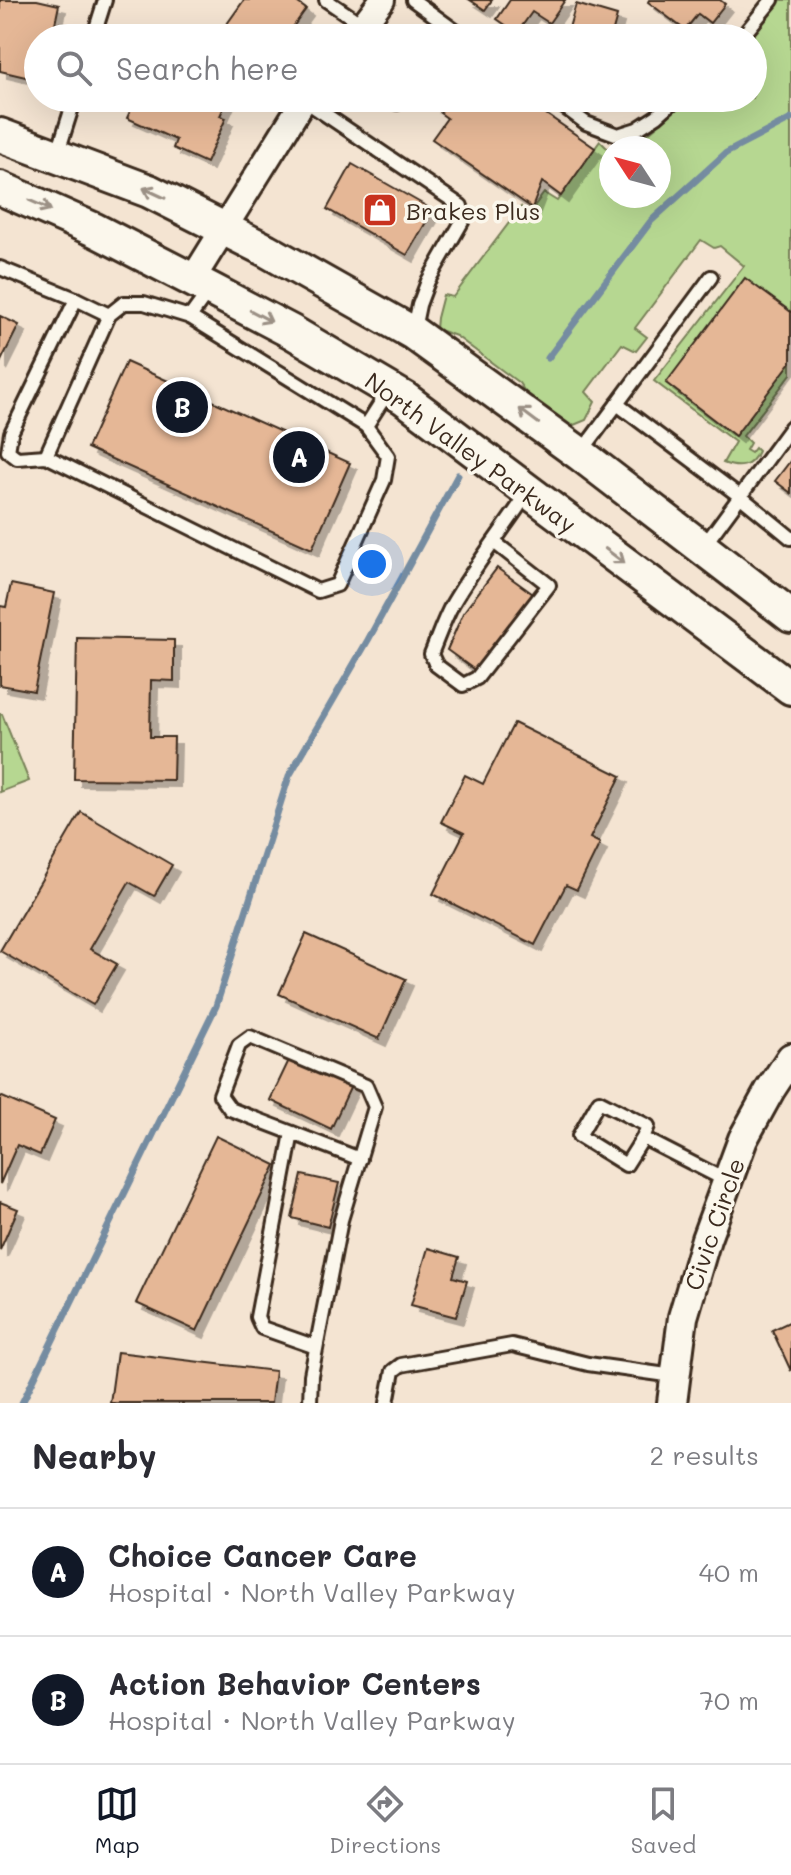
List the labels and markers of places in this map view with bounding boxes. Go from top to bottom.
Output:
shop icon: Brakes Plus [361,191,399,229]
place label: Brakes Plus [406,195,540,226]
pin: B [156,377,208,437]
pin: A [273,427,325,487]

